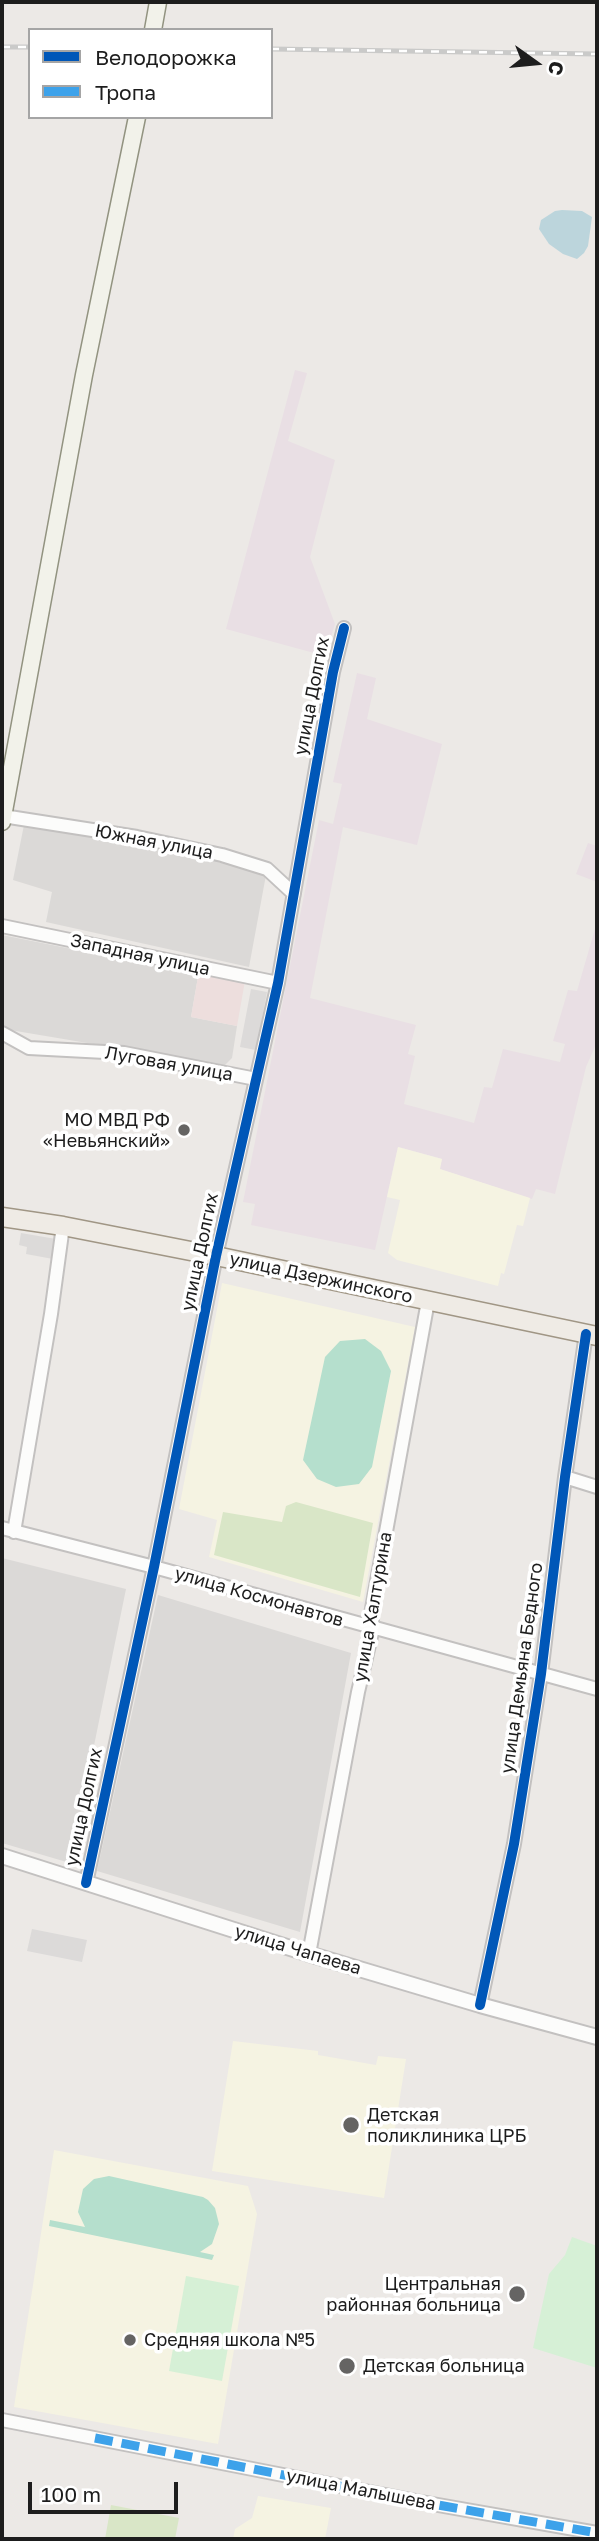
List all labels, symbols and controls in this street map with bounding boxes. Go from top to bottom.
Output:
legend [28,28,273,119]
north arrow [501,28,571,98]
text: Велодорожка [95,44,237,70]
text: С [544,59,570,78]
text: Тропа [95,79,156,105]
street label: улица Долгих [290,635,334,757]
street label: Южная улица [93,820,215,864]
street label: Западная улица [68,930,212,980]
street label: Луговая улица [103,1042,235,1086]
place label: МО МВД РФ «Невьянский» [43,1109,170,1152]
marker: МО МВД РФ «Невьянский» [176,1122,192,1138]
street label: улица Долгих [177,1191,223,1313]
street label: улица Дзержинского [227,1248,415,1308]
street label: улица Халтурина [349,1530,397,1684]
street label: улица Демьяна Бедного [496,1561,548,1775]
street label: улица Космонавтов [172,1563,346,1631]
street label: улица Долгих [61,1746,107,1868]
street label: улица Чапаева [232,1920,364,1980]
place label: Детская поликлиника ЦРБ [367,2104,526,2146]
marker: Детская поликлиника ЦРБ [341,2115,361,2135]
place label: Центральная районная больница [326,2273,501,2316]
marker: Центральная районная больница [507,2284,527,2304]
place label: Средняя школа №5 [144,2329,315,2351]
marker: Средняя школа №5 [122,2332,138,2348]
place label: Детская больница [363,2355,525,2377]
marker: Детская больница [337,2356,357,2376]
street label: улица Малышева [284,2465,438,2515]
scale bar [32,2468,182,2512]
text: 100 m [41,2481,101,2507]

